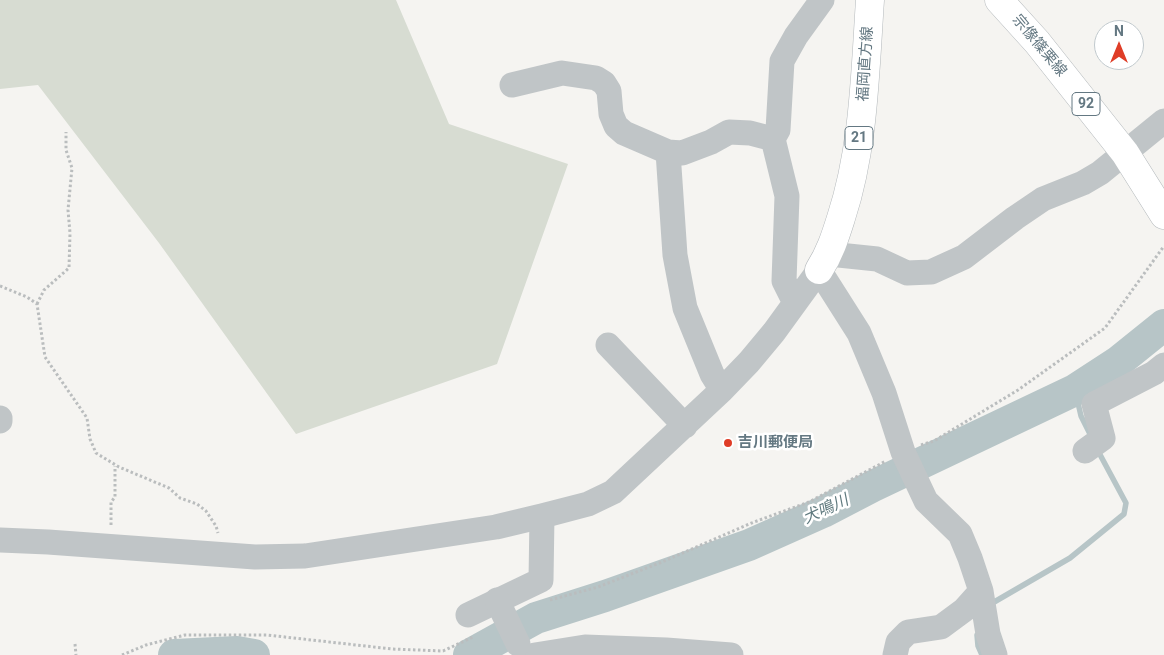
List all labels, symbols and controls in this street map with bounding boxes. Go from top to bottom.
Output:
street label: 宗像篠栗線 [1008,11,1070,81]
north arrow [1094,20,1144,70]
text: N [1114,23,1124,39]
street label: 福岡直方線 [854,26,878,102]
road number: 92 [1072,92,1100,116]
road number: 21 [845,126,873,150]
place label: 吉川郵便局 [738,434,813,452]
marker: 吉川郵便局 [722,437,734,449]
water label: 犬鳴川 [800,491,852,529]

